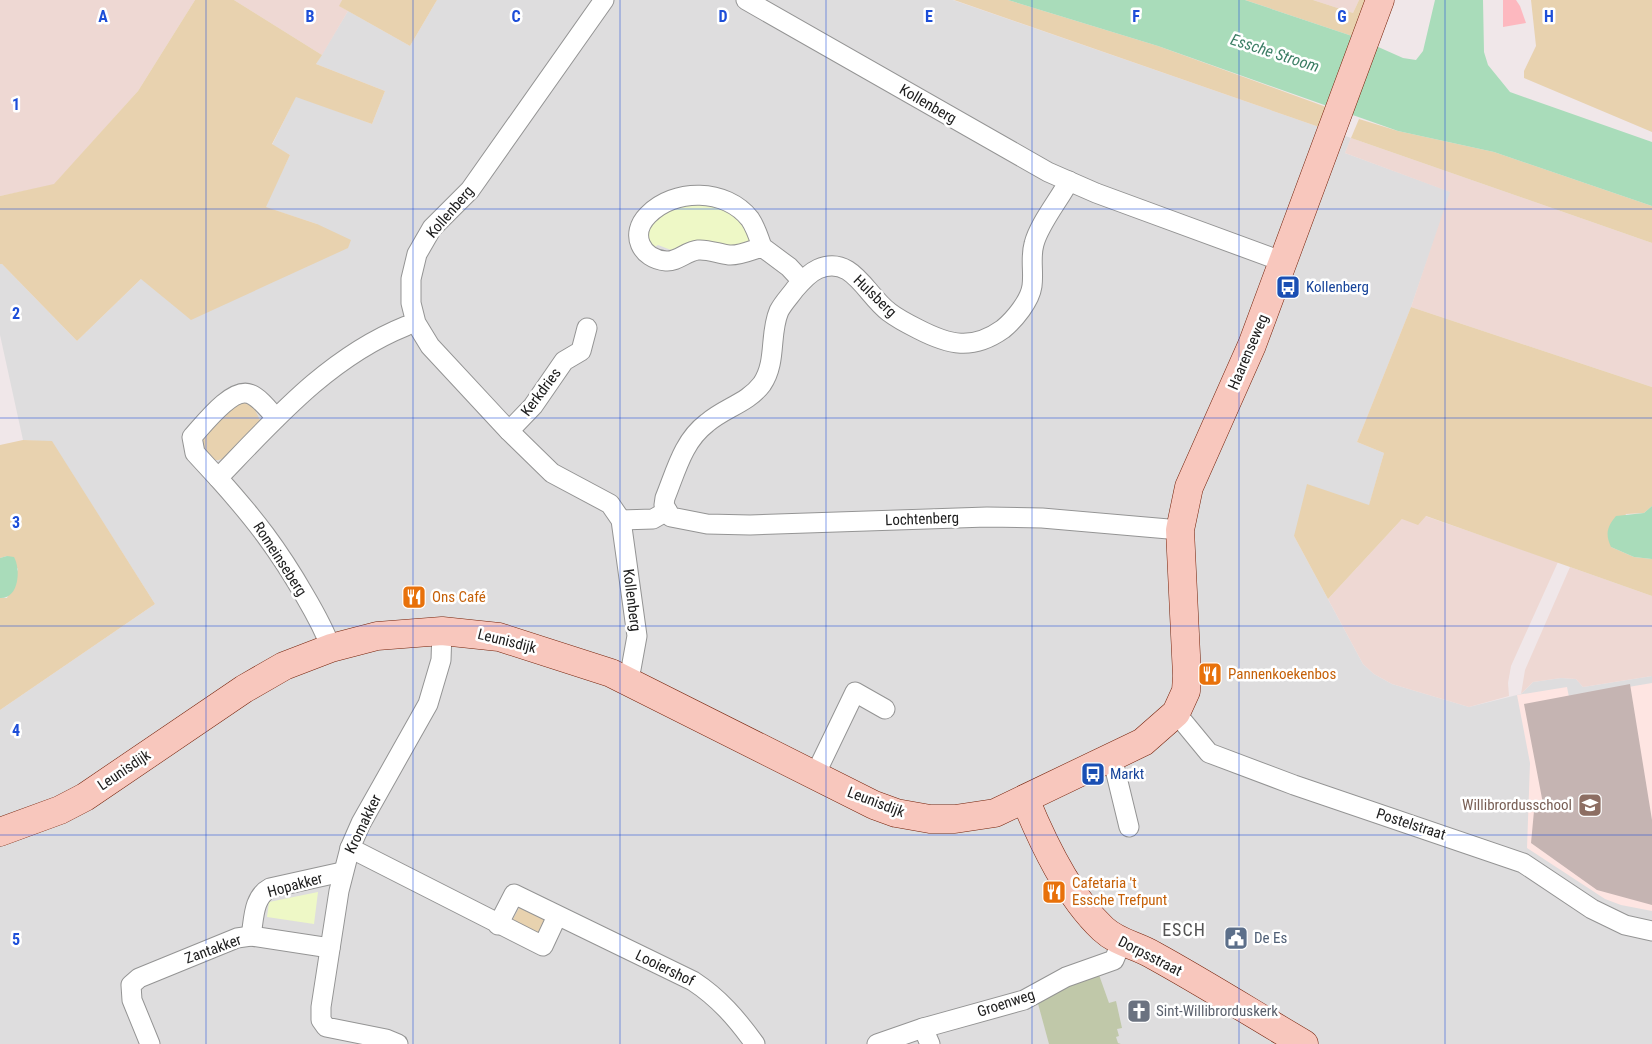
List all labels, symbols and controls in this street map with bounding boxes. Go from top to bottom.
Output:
text: A [98,7,108,26]
text: B [306,7,315,26]
text: C [511,7,521,26]
text: D [718,7,728,26]
text: E [925,7,933,26]
text: F [1132,7,1140,26]
text: G [1337,7,1347,26]
text: H [1544,7,1554,26]
water label: Essche Stroom [1228,30,1322,76]
street label: Kollenberg [896,80,960,128]
text: 1 [12,95,20,114]
street label: Kollenberg [423,182,477,242]
street label: Hulsberg [850,271,900,321]
bus stop icon: Kollenberg [1275,274,1301,300]
place label: Kollenberg [1306,278,1369,296]
text: 2 [12,304,20,323]
street label: Haarenseweg [1224,311,1272,393]
street label: Kerkdries [517,364,565,420]
street label: Lochtenberg [885,509,959,529]
text: 3 [12,513,20,532]
street label: Romeinseberg [249,519,311,599]
street label: Kollenberg [619,568,645,632]
restaurant icon: Ons Café [401,584,427,610]
place label: Ons Café [432,588,486,606]
street label: Leunisdijk [476,625,538,657]
restaurant icon: Pannenkoekenbos [1197,661,1223,687]
place label: Pannenkoekenbos [1228,665,1336,683]
text: 4 [12,721,20,740]
street label: Leunisdijk [94,746,154,794]
bus stop icon: Markt [1080,761,1106,787]
place label: Markt [1110,765,1144,783]
street label: Leunisdijk [845,783,907,821]
street label: Kromakker [341,791,385,857]
school or university icon: Willibrordusschool [1577,792,1603,818]
place label: Willibrordusschool [1462,796,1572,814]
street label: Postelstraat [1374,804,1448,844]
street label: Hopakker [265,869,325,901]
place label: Cafetaria 't Essche Trefpunt [1072,874,1167,909]
restaurant icon: Cafetaria 't Essche Trefpunt [1041,879,1067,905]
district label: ESCH [1162,919,1206,940]
public building icon: De Es [1223,925,1249,951]
place label: De Es [1254,929,1287,947]
text: 5 [12,930,20,949]
street label: Zantakker [182,930,244,968]
street label: Dorpsstraat [1115,932,1185,980]
street label: Looiershof [632,946,698,990]
street label: Groenweg [975,985,1037,1021]
church icon: Sint-Willibrorduskerk [1126,998,1152,1024]
place label: Sint-Willibrorduskerk [1156,1002,1278,1020]

